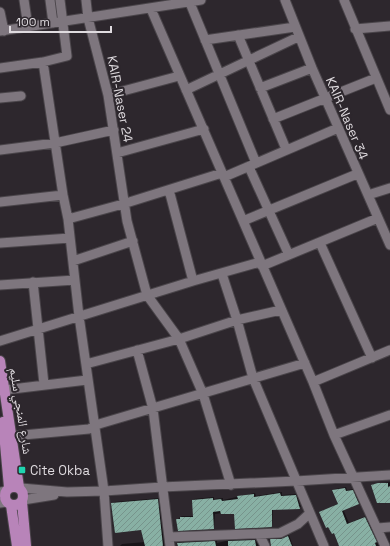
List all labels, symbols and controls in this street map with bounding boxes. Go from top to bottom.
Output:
scale bar [10,8,111,34]
text: 100 m [16,14,50,30]
street label: KAIR-Naser 24 [103,54,137,144]
street label: KAIR-Naser 34 [322,74,372,162]
street label: شارع المنجي سليم [4,367,36,456]
place label: Cite Okba [30,462,90,479]
marker: Cite Okba [17,465,27,475]

